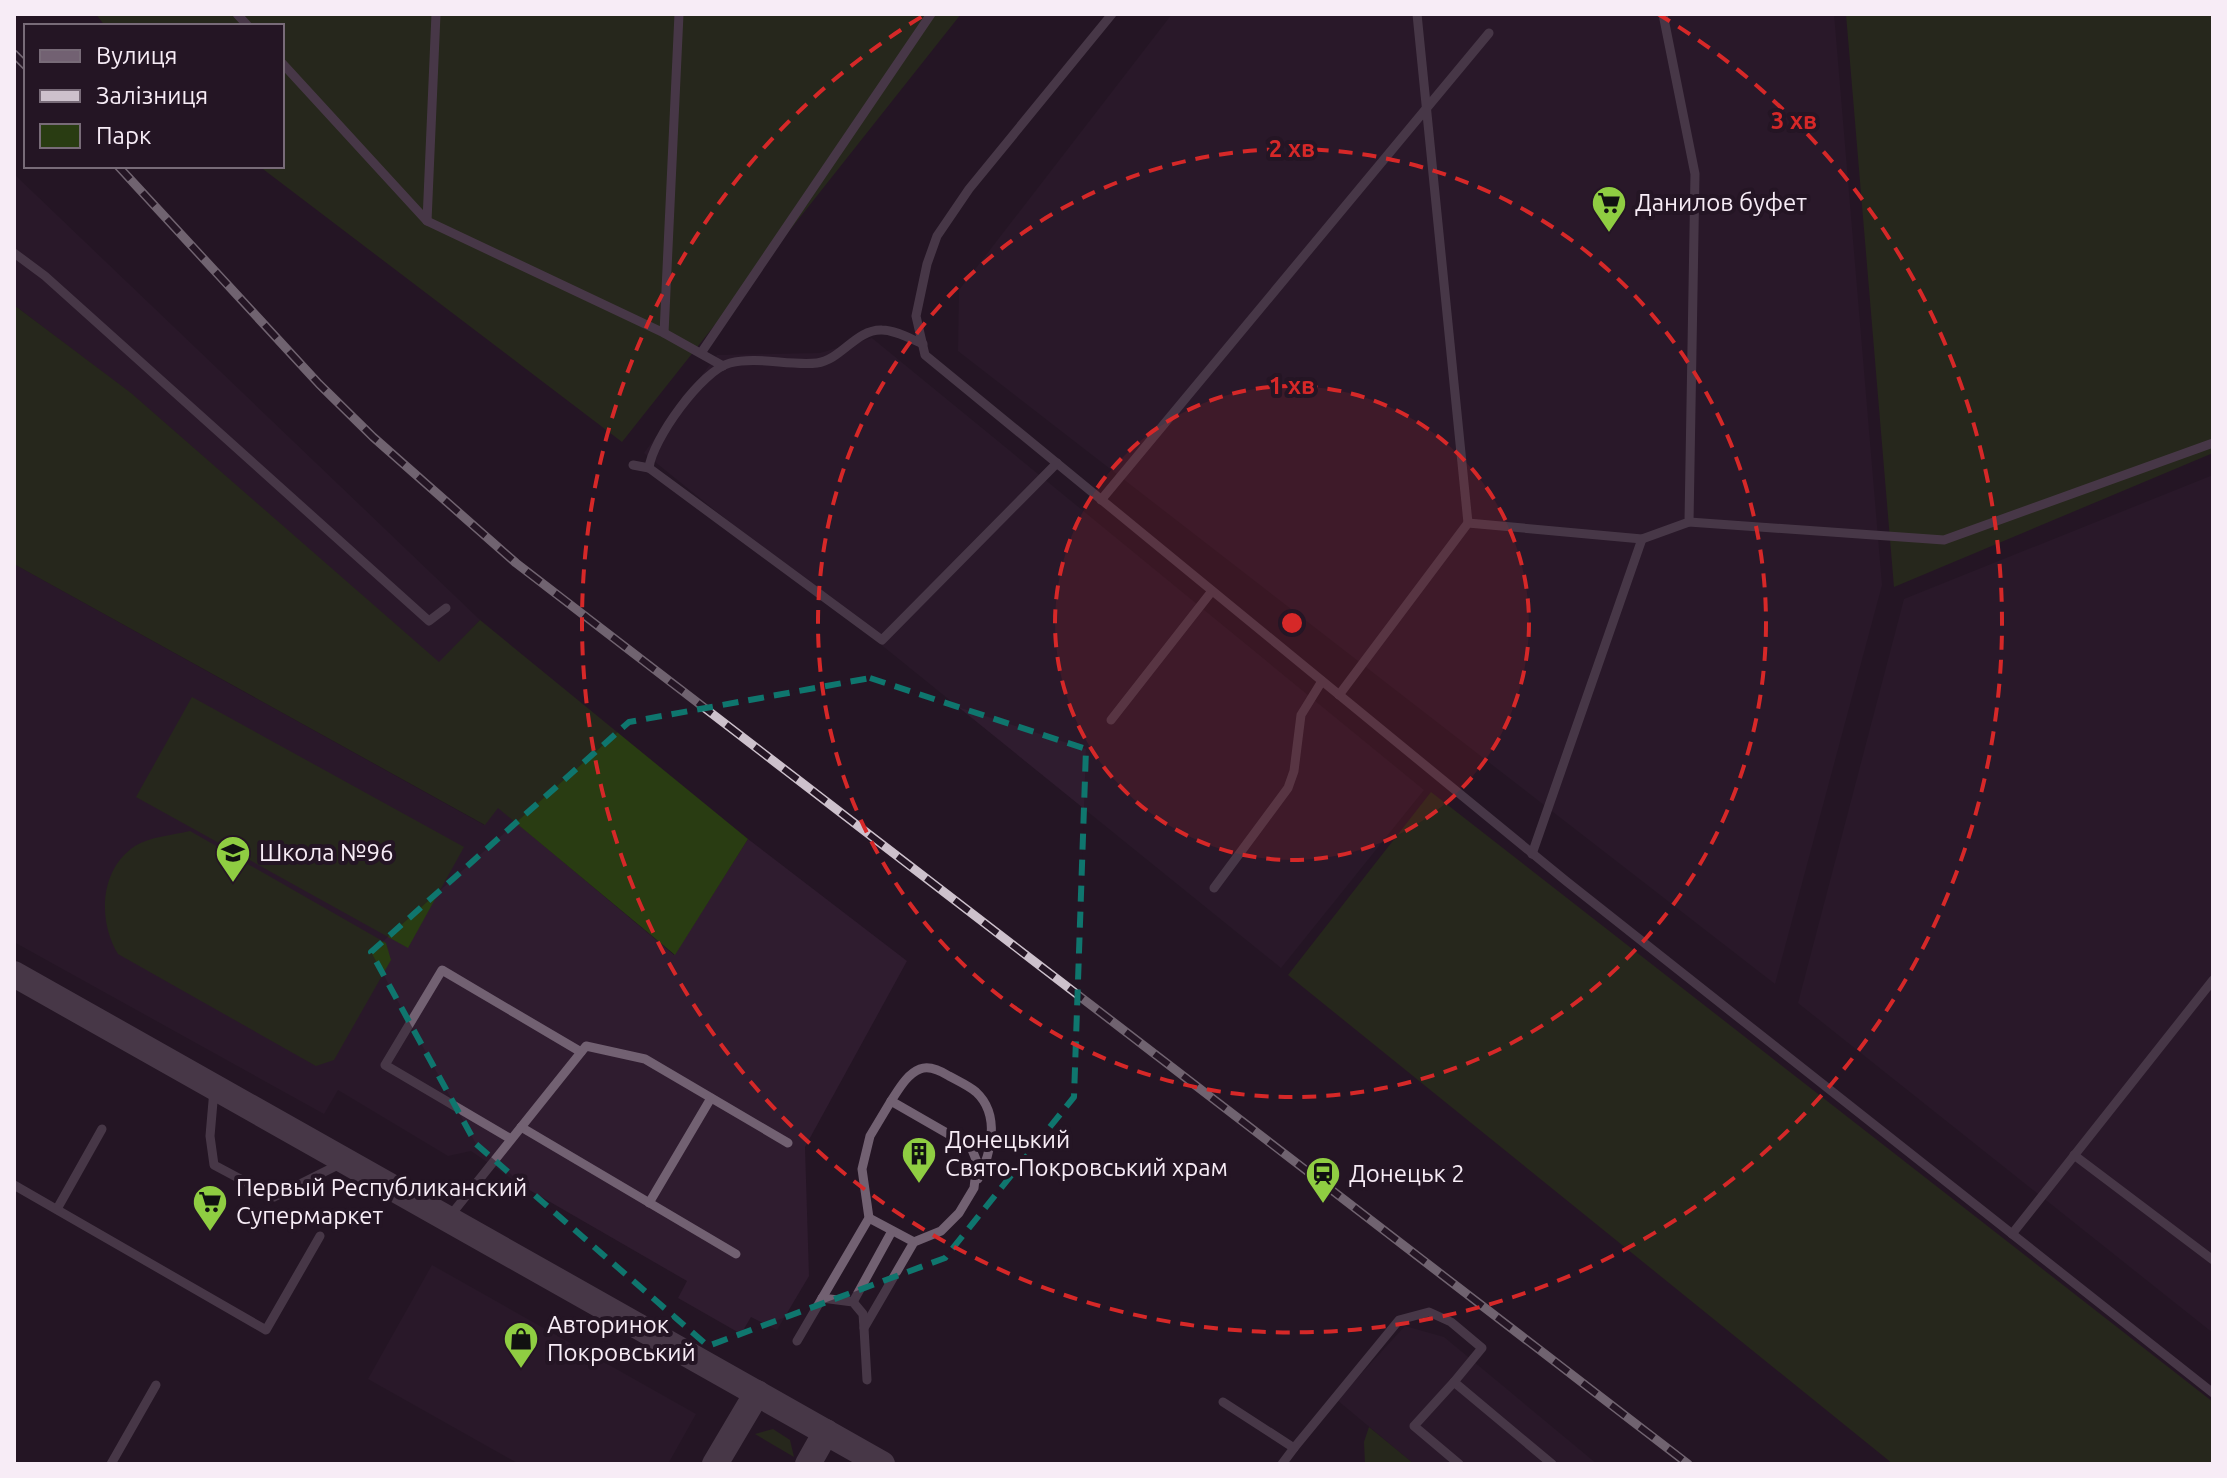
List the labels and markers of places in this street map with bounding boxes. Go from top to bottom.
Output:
supermarket icon: Данилов буфет [1590,184,1628,234]
place label: Данилов буфет [1635,189,1807,216]
centre of rings [1278,609,1306,637]
school or university icon: Школа №96 [214,834,252,884]
place label: Школа №96 [259,839,394,866]
place label: Донецький Свято-Покровський храм [945,1126,1228,1181]
building icon: Донецький Свято-Покровський храм [900,1135,938,1185]
station icon: Донецьк 2 [1304,1155,1342,1205]
place label: Донецьк 2 [1349,1160,1465,1187]
place label: Первый Республиканский Супермаркет [236,1174,527,1229]
supermarket icon: Первый Республиканский Супермаркет [191,1183,229,1233]
place label: Авторинок Покровський [547,1311,696,1366]
shop icon: Авторинок Покровський [502,1320,540,1370]

